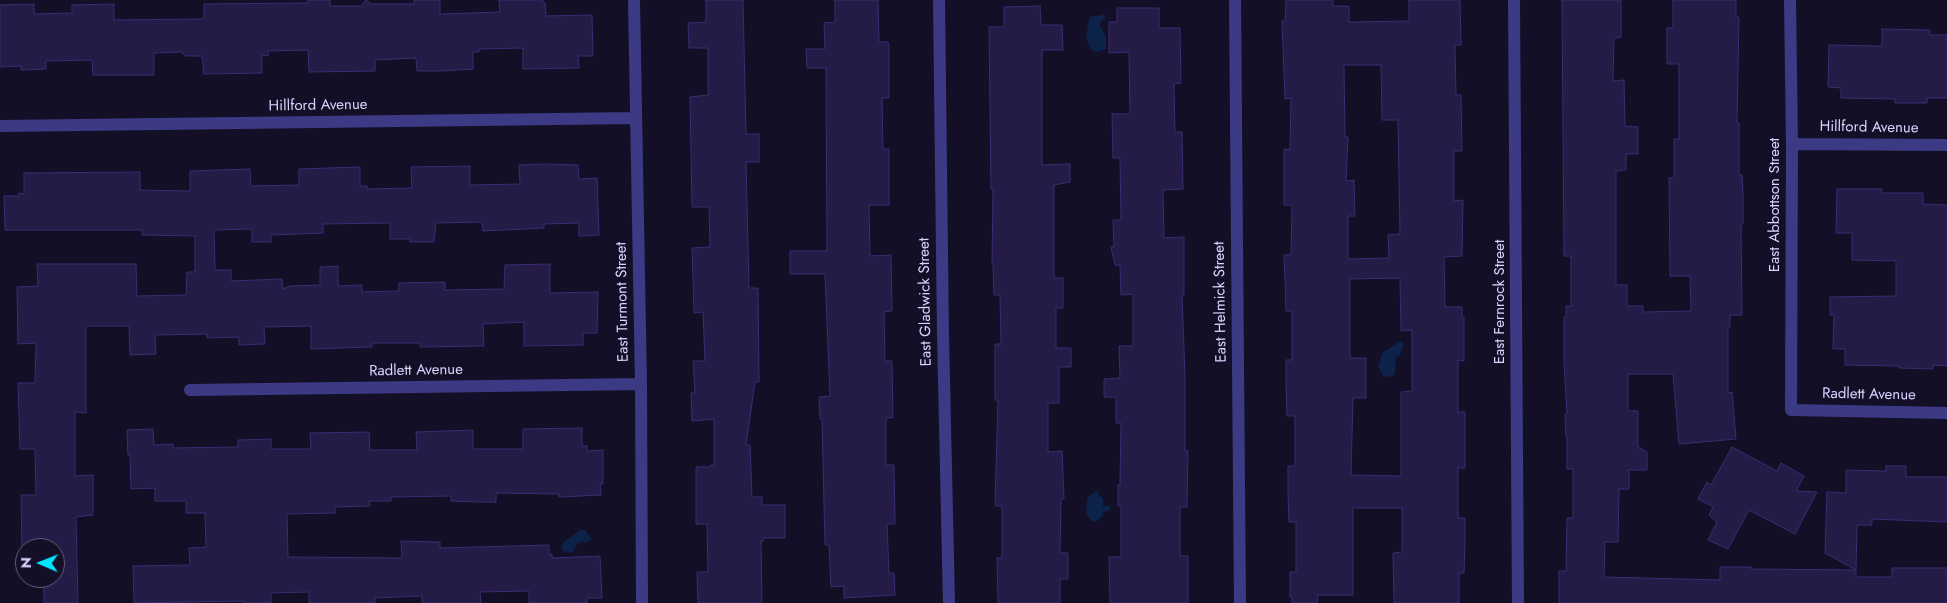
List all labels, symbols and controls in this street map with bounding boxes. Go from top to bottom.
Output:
street label: Hillford Avenue [268,96,368,116]
street label: Hillford Avenue [1819,118,1919,138]
street label: East Abbottson Street [1766,138,1784,272]
street label: East Gladwick Street [916,238,936,366]
street label: East Fernrock Street [1491,240,1509,364]
street label: East Helmick Street [1211,241,1231,363]
street label: East Turmont Street [613,242,633,362]
street label: Radlett Avenue [369,361,463,381]
street label: Radlett Avenue [1822,385,1916,405]
north arrow [15,538,65,588]
text: N [16,557,36,568]

